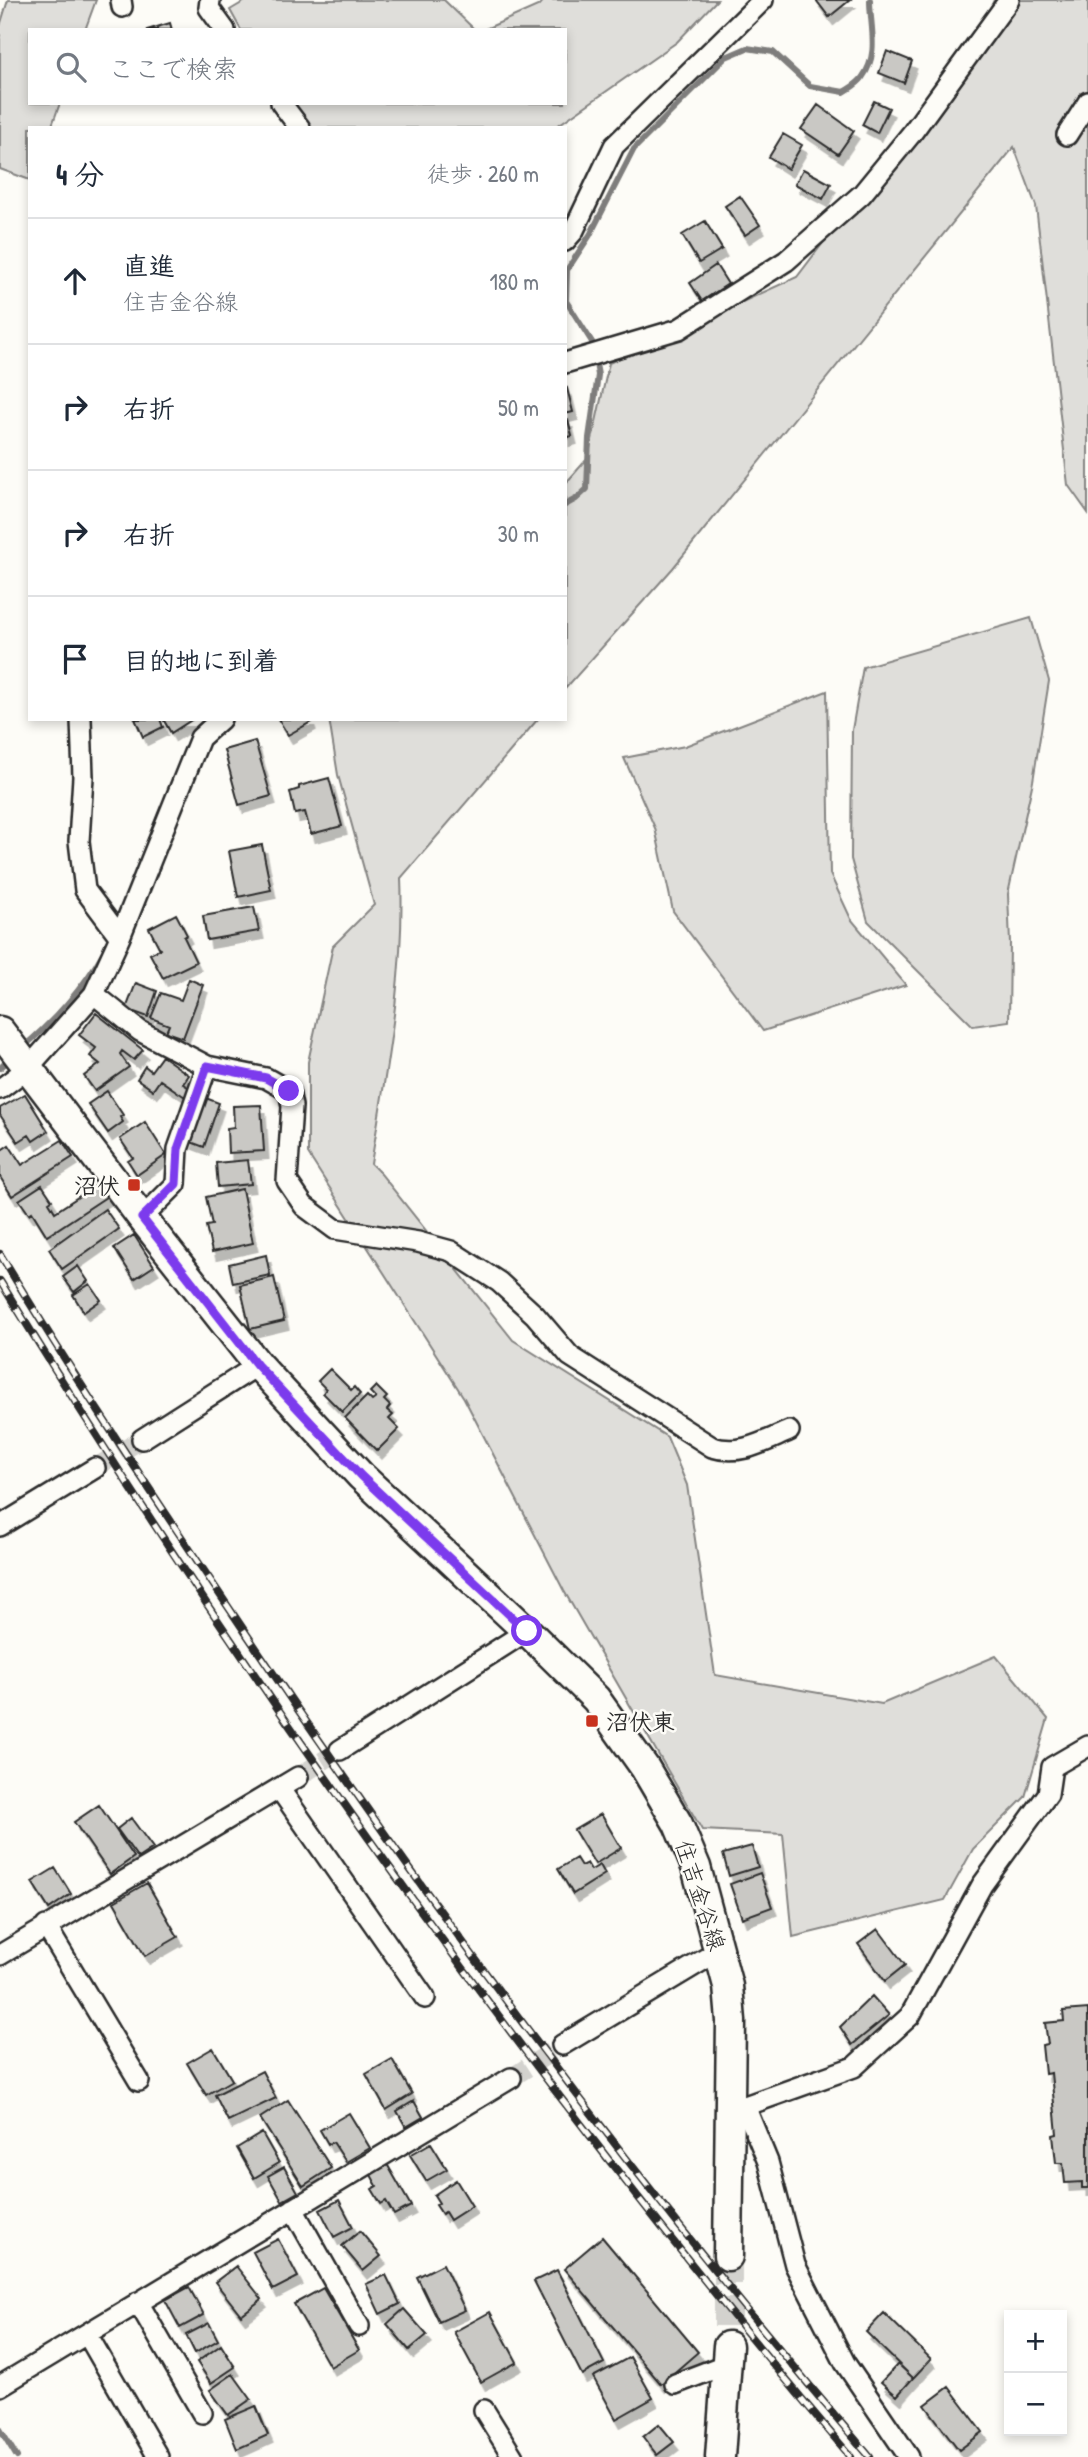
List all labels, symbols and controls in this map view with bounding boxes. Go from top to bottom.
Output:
search box [28,28,567,105]
icon: search [52,48,90,86]
text: ここで検索 [108,51,238,86]
text: 4 分 [56,154,104,194]
text: 徒歩 · 260 m [427,158,539,189]
text: 直進 [123,248,175,283]
icon: ahead [56,262,94,300]
text: 180 m [489,266,539,297]
text: 住吉金谷線 [123,286,238,317]
icon: right [56,388,94,426]
text: 右折 [123,391,175,426]
text: 50 m [498,392,539,423]
icon: right [56,514,94,552]
text: 右折 [123,517,175,552]
text: 30 m [497,518,539,549]
icon: arrive [56,640,94,678]
text: 目的地に到着 [123,643,279,678]
route end [273,1075,304,1106]
place label: 沼伏 [74,1170,120,1201]
marker: 沼伏 [126,1177,142,1193]
route start [511,1615,542,1646]
place label: 沼伏東 [606,1706,675,1737]
marker: 沼伏東 [584,1713,600,1729]
street label: 住吉金谷線 [668,1836,734,1954]
map controls [1004,2310,1067,2436]
button: + [1004,2310,1067,2373]
button: − [1004,2373,1067,2436]

